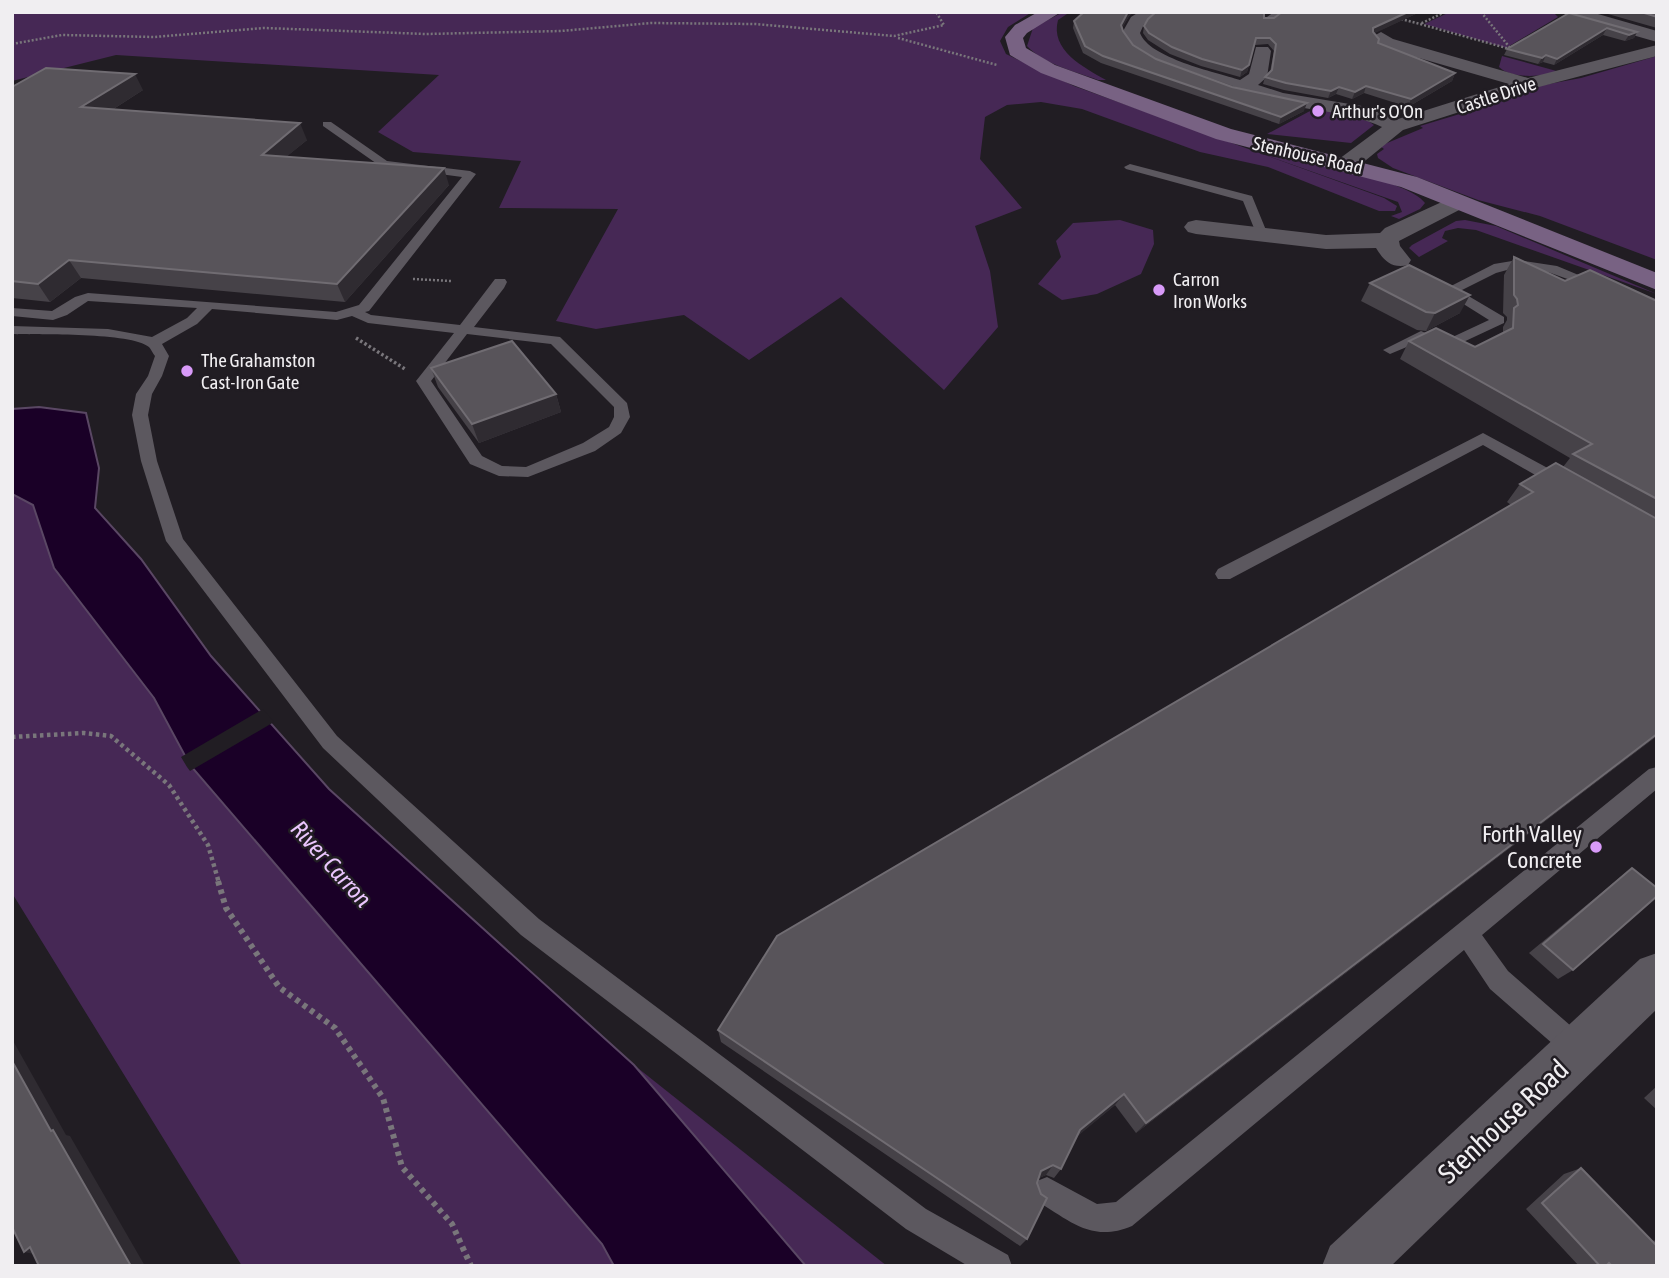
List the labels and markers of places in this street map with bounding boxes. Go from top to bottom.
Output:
place label: Arthur's O'On [1332,100,1423,122]
marker: Arthur's O'On [1310,103,1326,119]
place label: Carron Iron Works [1173,268,1247,312]
marker: Carron Iron Works [1151,282,1167,298]
place label: The Grahamston Cast-Iron Gate [201,349,315,393]
marker: The Grahamston Cast-Iron Gate [179,363,195,379]
place label: Forth Valley Concrete [1482,821,1582,873]
marker: Forth Valley Concrete [1588,839,1604,855]

